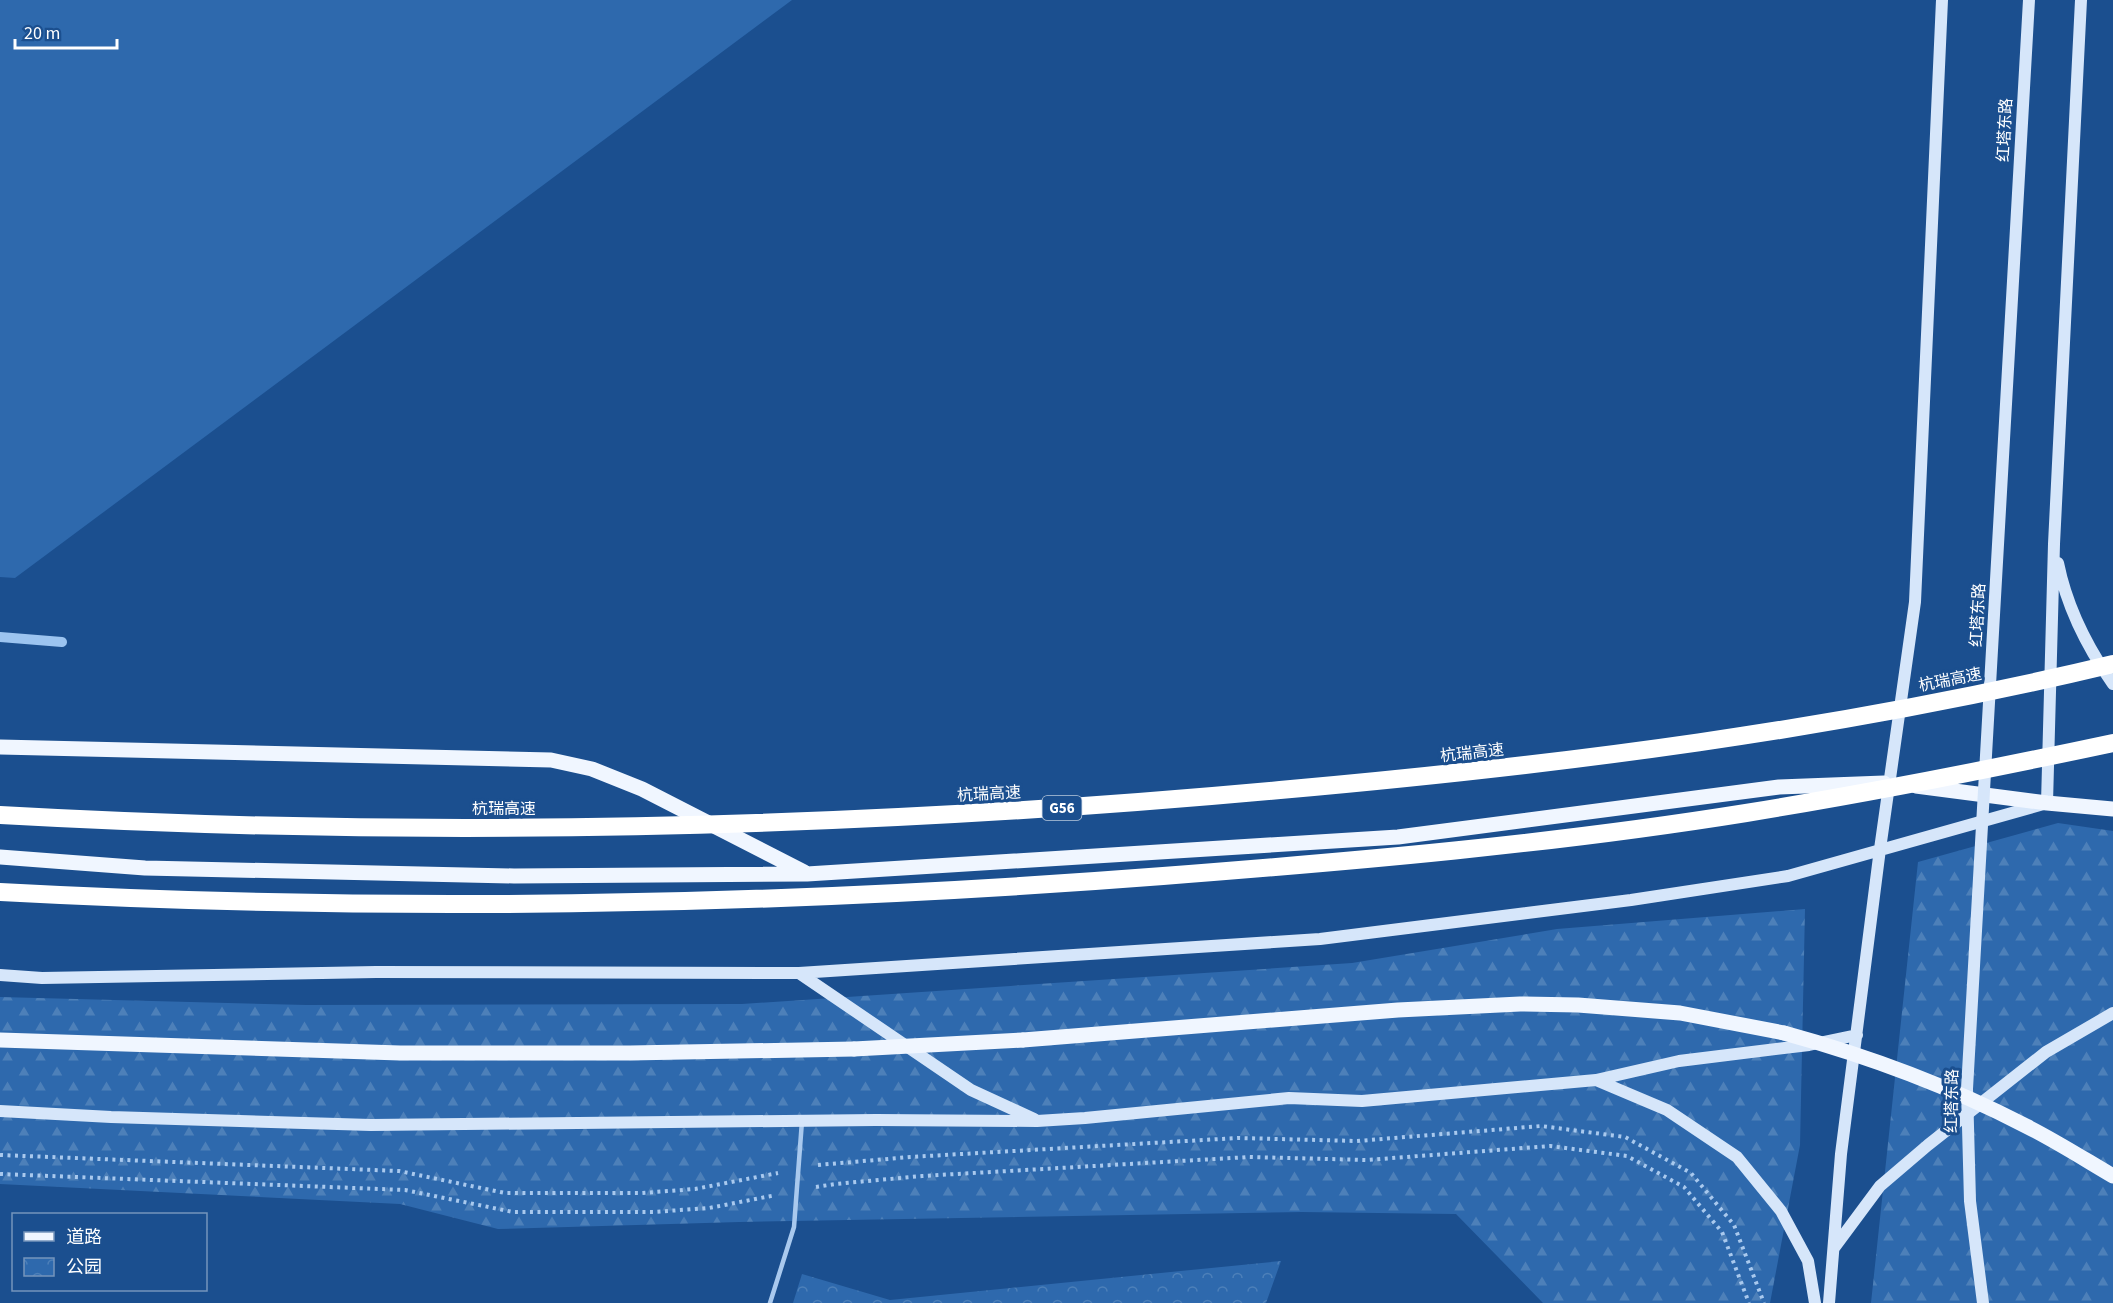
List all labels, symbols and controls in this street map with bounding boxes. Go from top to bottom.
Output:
scale bar [15,12,117,50]
text: 20 m [24,21,60,46]
street label: 红塔东路 [1992,98,2018,163]
street label: 红塔东路 [1965,583,1991,648]
street label: 杭瑞高速 [1917,663,1984,697]
street label: 杭瑞高速 [1439,739,1505,767]
street label: 杭瑞高速 [957,781,1022,807]
road number: G56 [1042,796,1082,820]
street label: 杭瑞高速 [472,798,536,820]
street label: 红塔东路 [1940,1069,1964,1133]
legend [12,1213,207,1291]
text: 道路 [66,1225,102,1250]
text: 公园 [66,1255,102,1280]

